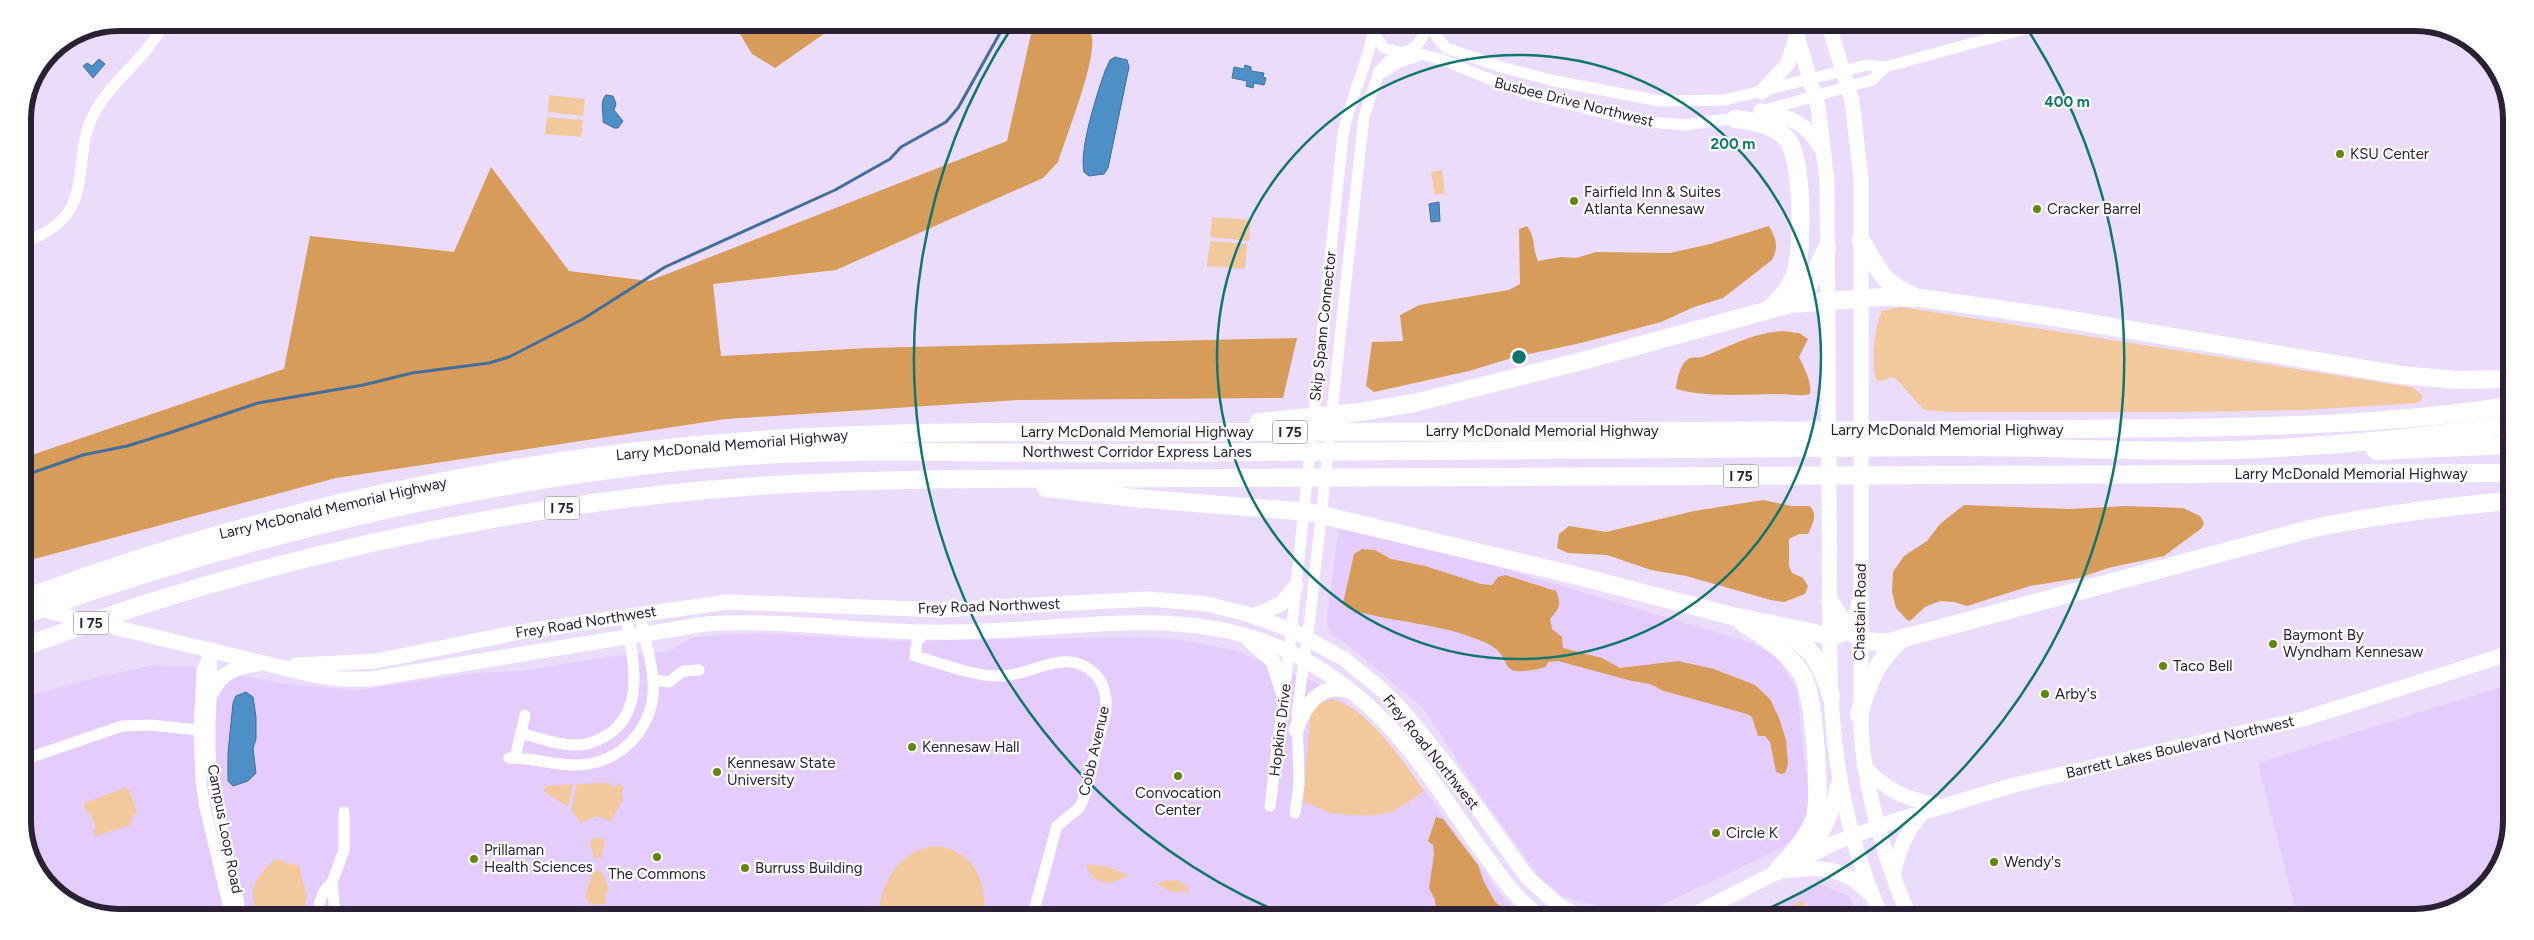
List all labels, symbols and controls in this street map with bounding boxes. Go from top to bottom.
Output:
street label: Busbee Drive Northwest [1492,73,1656,131]
text: 400 m [2044,93,2090,111]
text: 200 m [1711,135,1755,153]
place label: KSU Center [2350,145,2429,163]
marker: KSU Center [2334,148,2346,160]
place label: Fairfield Inn & Suites Atlanta Kennesaw [1584,183,1721,218]
marker: Fairfield Inn & Suites Atlanta Kennesaw [1568,195,1580,207]
place label: Cracker Barrel [2047,200,2141,218]
marker: Cracker Barrel [2031,203,2043,215]
street label: Skip Spann Connector [1306,250,1340,402]
centre of rings [1510,348,1528,366]
road number: I 75 [1272,421,1308,444]
street label: Larry McDonald Memorial Highway [1830,421,2064,439]
street label: Larry McDonald Memorial Highway [1425,422,1659,440]
street label: Larry McDonald Memorial Highway [1020,423,1254,441]
street label: Larry McDonald Memorial Highway [615,426,849,464]
street label: Northwest Corridor Express Lanes [1022,443,1252,461]
road number: I 75 [1724,464,1758,488]
street label: Larry McDonald Memorial Highway [2234,465,2468,483]
street label: Larry McDonald Memorial Highway [217,473,449,543]
road number: I 75 [544,496,580,520]
street label: Chastain Road [1850,563,1870,661]
street label: Frey Road Northwest [917,595,1061,617]
street label: Frey Road Northwest [514,602,658,642]
road number: I 75 [74,612,108,634]
place label: Baymont By Wyndham Kennesaw [2283,626,2424,661]
marker: Baymont By Wyndham Kennesaw [2267,638,2279,650]
place label: Taco Bell [2173,657,2232,675]
marker: Taco Bell [2157,660,2169,672]
street label: Hopkins Drive [1265,683,1295,777]
place label: Arby's [2055,685,2097,703]
marker: Arby's [2039,688,2051,700]
street label: Frey Road Northwest [1379,691,1483,813]
street label: Cobb Avenue [1075,704,1113,798]
street label: Barrett Lakes Boulevard Northwest [2064,712,2296,782]
place label: Kennesaw Hall [922,738,1020,756]
marker: Kennesaw Hall [906,741,918,753]
place label: Kennesaw State University [727,754,835,789]
street label: Campus Loop Road [204,763,246,895]
marker: Kennesaw State University [711,766,723,778]
marker: Convocation Center [1172,770,1184,782]
place label: Convocation Center [1135,784,1221,819]
place label: Circle K [1726,824,1779,842]
marker: Circle K [1710,827,1722,839]
place label: Prillaman Health Sciences [484,841,593,876]
marker: The Commons [651,851,663,863]
marker: Prillaman Health Sciences [468,853,480,865]
place label: Wendy's [2004,853,2061,871]
marker: Wendy's [1988,856,2000,868]
place label: Burruss Building [755,859,863,877]
marker: Burruss Building [739,862,751,874]
place label: The Commons [608,865,706,883]

